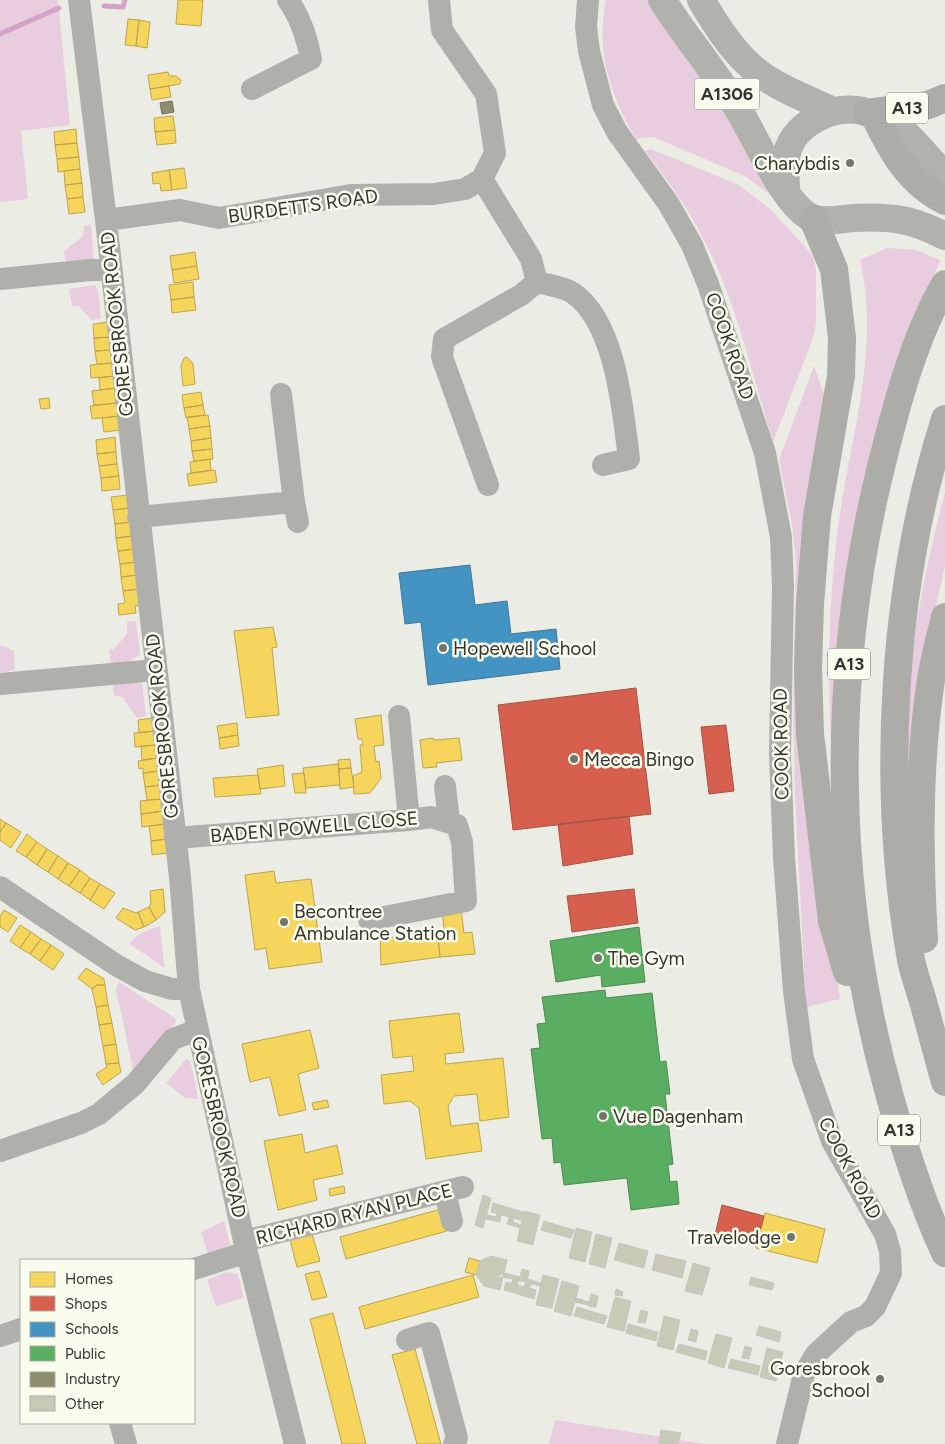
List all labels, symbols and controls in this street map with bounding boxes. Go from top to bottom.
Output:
road number: A1306 [694,78,760,110]
road number: A13 [886,92,928,124]
place label: Charybdis [754,152,840,175]
marker: Charybdis [844,157,856,169]
street label: BURDETTS ROAD [227,184,379,228]
street label: GORESBROOK ROAD [96,230,138,418]
street label: COOK ROAD [701,289,759,403]
street label: GORESBROOK ROAD [141,632,183,820]
place label: Hopewell School [453,637,597,660]
marker: Hopewell School [437,642,449,654]
road number: A13 [828,649,870,680]
street label: COOK ROAD [769,688,793,800]
place label: Mecca Bingo [584,748,694,771]
marker: Mecca Bingo [568,753,580,765]
street label: BADEN POWELL CLOSE [209,806,419,848]
place label: Becontree Ambulance Station [294,900,456,945]
marker: Becontree Ambulance Station [278,916,290,928]
place label: The Gym [608,947,685,970]
marker: The Gym [592,952,604,964]
street label: GORESBROOK ROAD [187,1034,251,1220]
place label: Vue Dagenham [613,1105,743,1128]
marker: Vue Dagenham [597,1110,609,1122]
street label: COOK ROAD [814,1113,886,1223]
road number: A13 [878,1114,920,1146]
street label: RICHARD RYAN PLACE [253,1178,455,1250]
place label: Travelodge [688,1226,781,1249]
marker: Travelodge [785,1231,797,1243]
legend [20,1259,195,1424]
text: Homes [65,1270,113,1288]
text: Shops [65,1295,107,1313]
text: Schools [65,1320,118,1338]
text: Public [65,1345,106,1363]
place label: Goresbrook School [770,1357,871,1402]
text: Industry [65,1370,120,1388]
marker: Goresbrook School [874,1373,886,1385]
text: Other [65,1395,104,1413]

